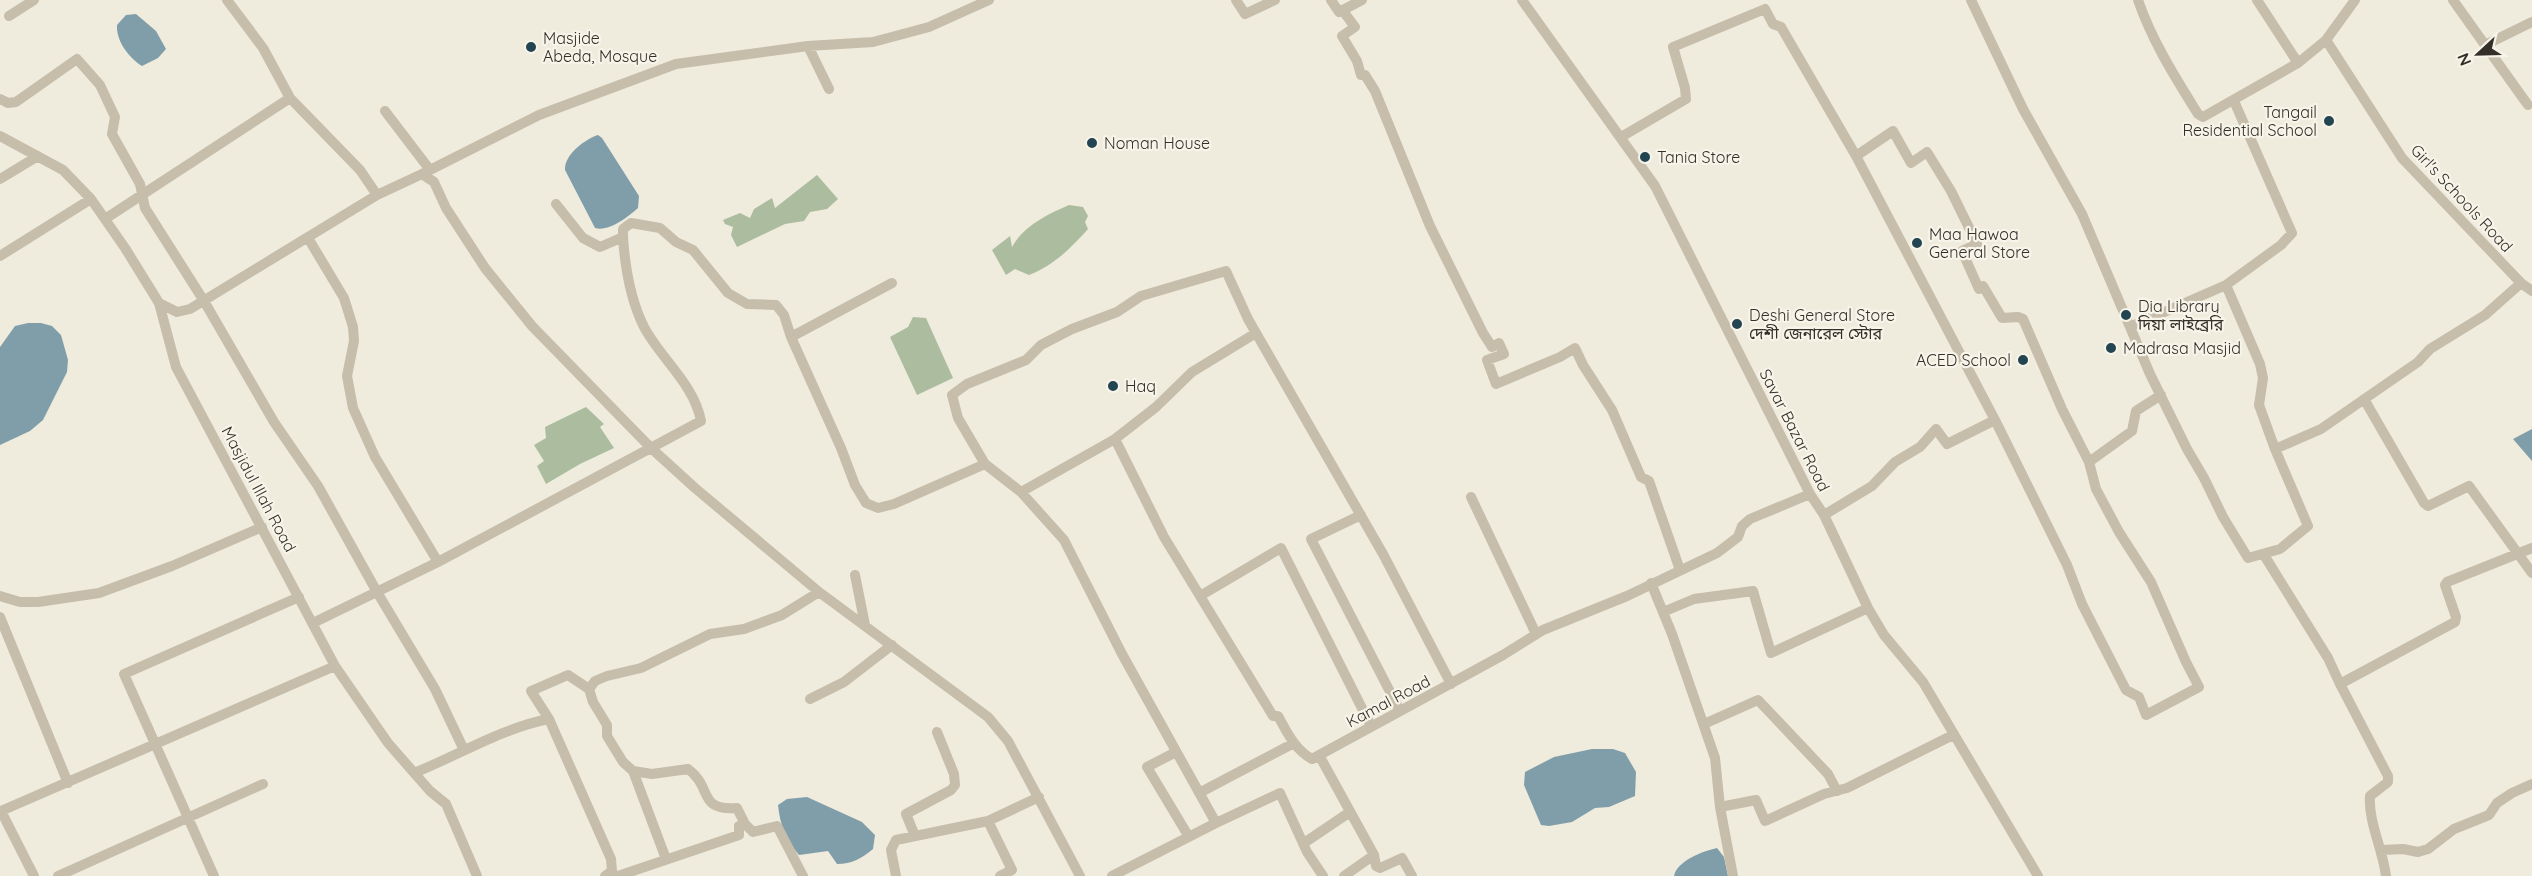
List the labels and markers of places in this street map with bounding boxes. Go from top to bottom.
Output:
place label: Masjide Abeda, Mosque [543,28,657,66]
marker: Masjide Abeda, Mosque [524,40,538,54]
place label: Tangail Residential School [2182,102,2317,140]
marker: Tangail Residential School [2322,114,2336,128]
place label: Noman House [1104,133,1210,153]
marker: Noman House [1085,136,1099,150]
place label: Tania Store [1657,147,1740,167]
marker: Tania Store [1638,150,1652,164]
place label: Maa Hawoa General Store [1929,224,2030,262]
marker: Maa Hawoa General Store [1910,236,1924,250]
place label: Dia Library দিয়া লাইব্রেরি [2137,296,2224,334]
place label: Deshi General Store দেশী জেনারেল স্টোর [1749,305,1895,343]
marker: Dia Library দিয়া লাইব্রেরি [2119,308,2133,322]
marker: Deshi General Store দেশী জেনারেল স্টোর [1730,317,1744,331]
place label: Madrasa Masjid [2123,338,2241,358]
marker: Madrasa Masjid [2104,341,2118,355]
place label: ACED School [1916,350,2011,370]
marker: ACED School [2016,353,2030,367]
place label: Haq [1125,376,1156,396]
marker: Haq [1106,379,1120,393]

